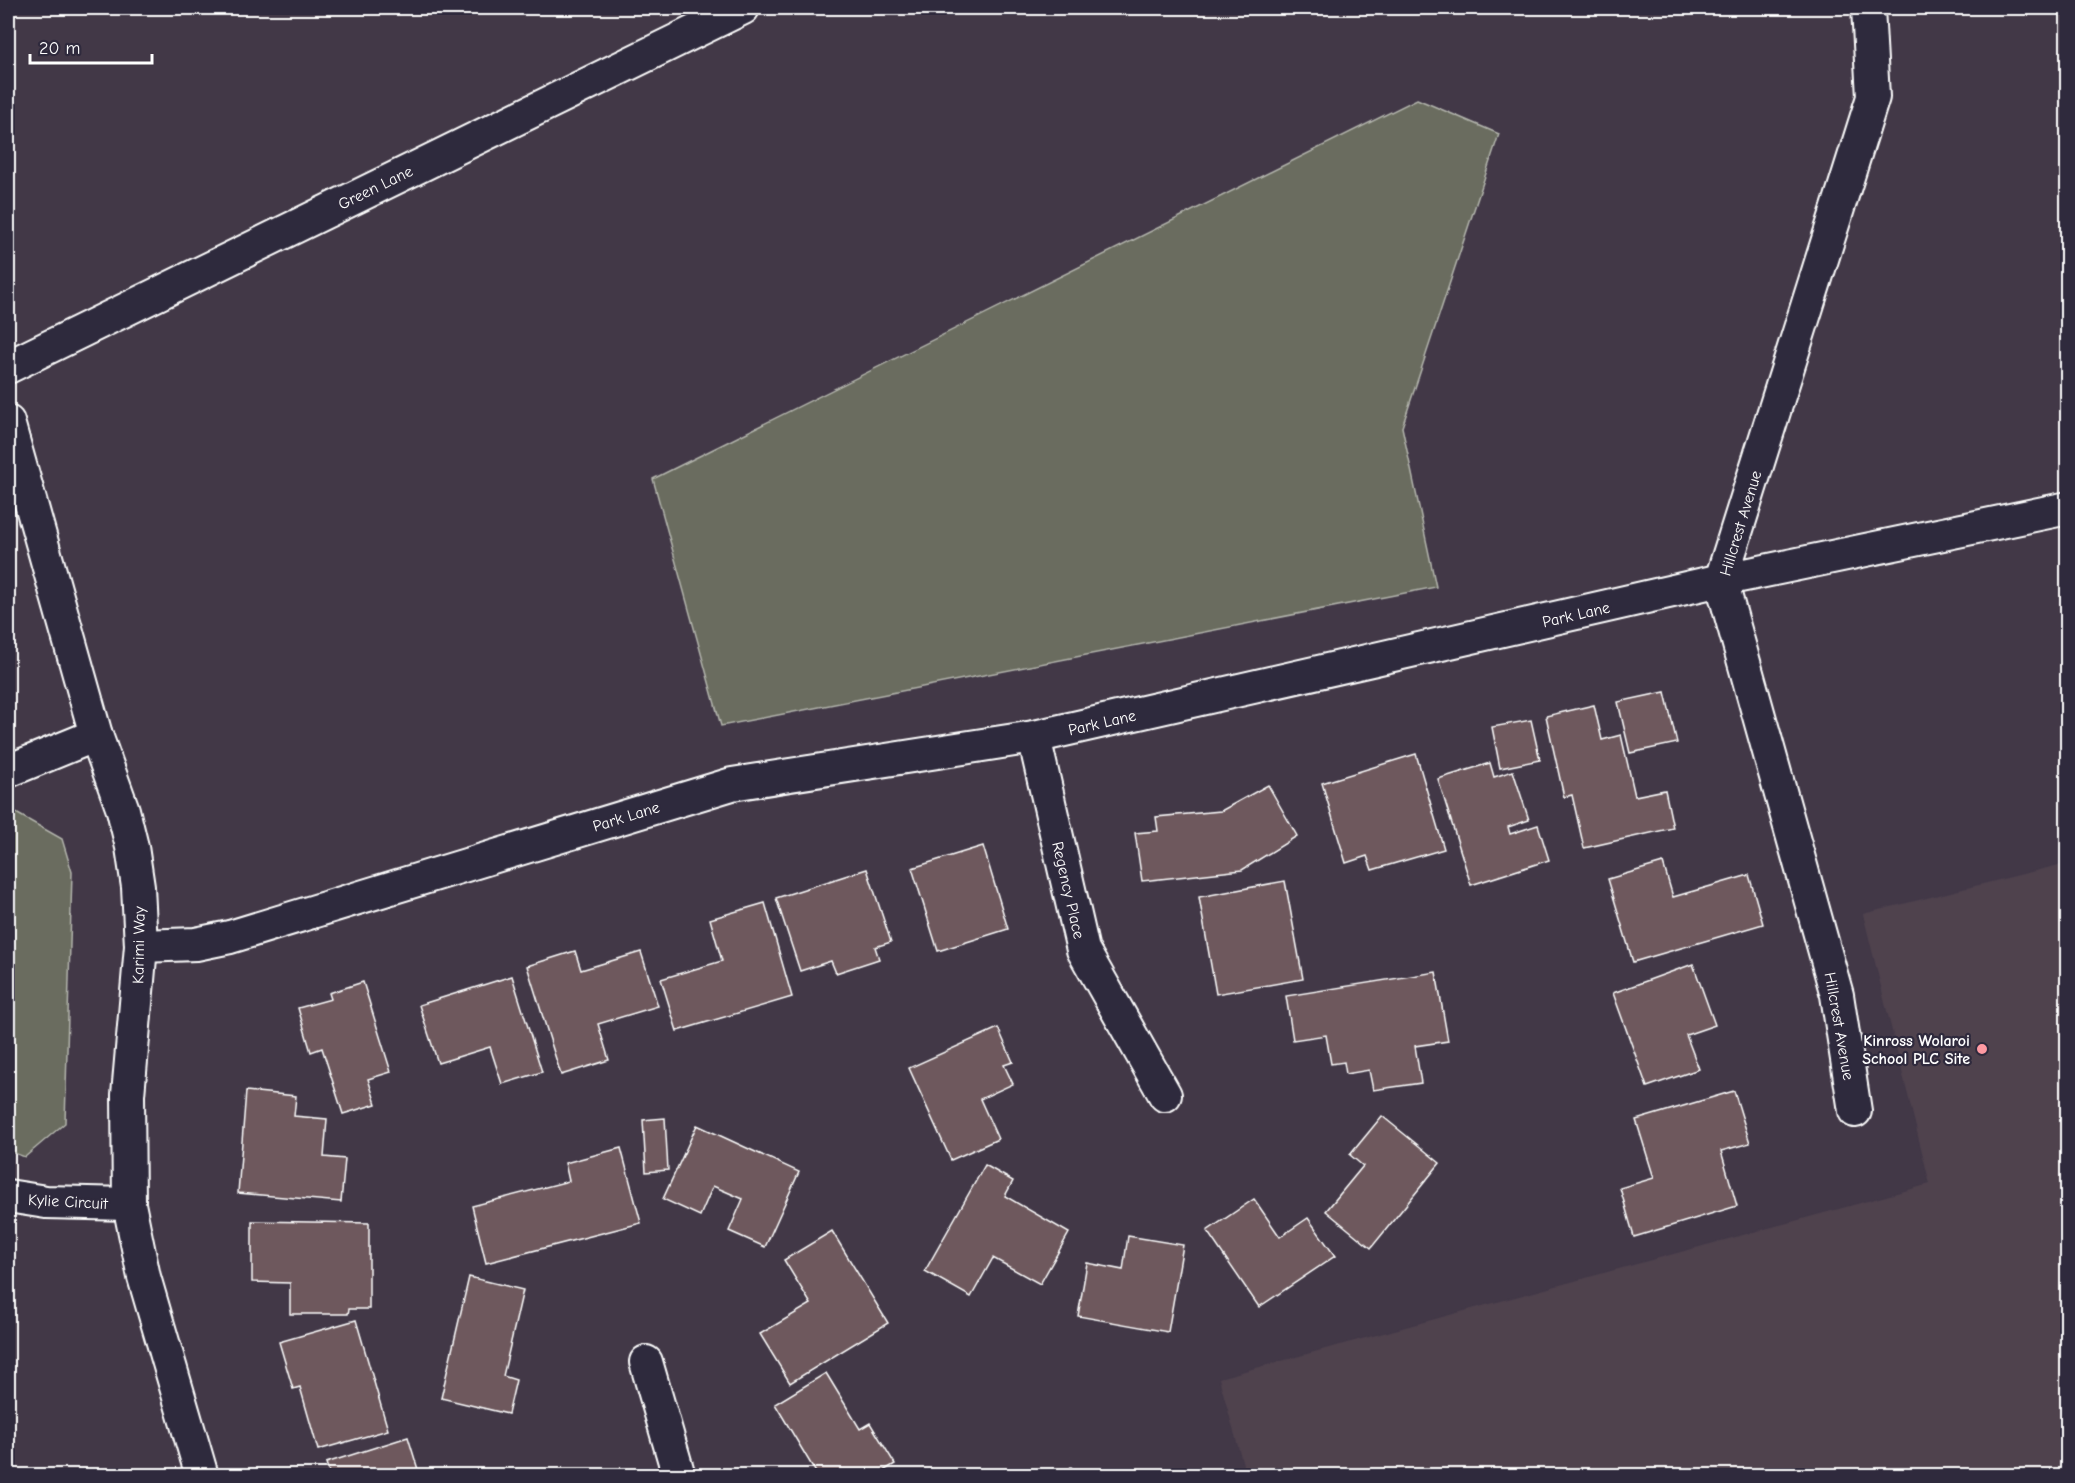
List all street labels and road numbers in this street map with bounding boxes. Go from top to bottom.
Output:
street label: Green Lane [335,162,416,214]
street label: Hillcrest Avenue [1716,468,1766,578]
street label: Park Lane [1541,598,1612,631]
street label: Park Lane [1067,706,1138,739]
street label: Park Lane [591,798,662,836]
street label: Regency Place [1048,840,1088,941]
street label: Karimi Way [129,905,149,984]
street label: Hillcrest Avenue [1821,971,1857,1082]
street label: Kylie Circuit [28,1191,109,1213]

